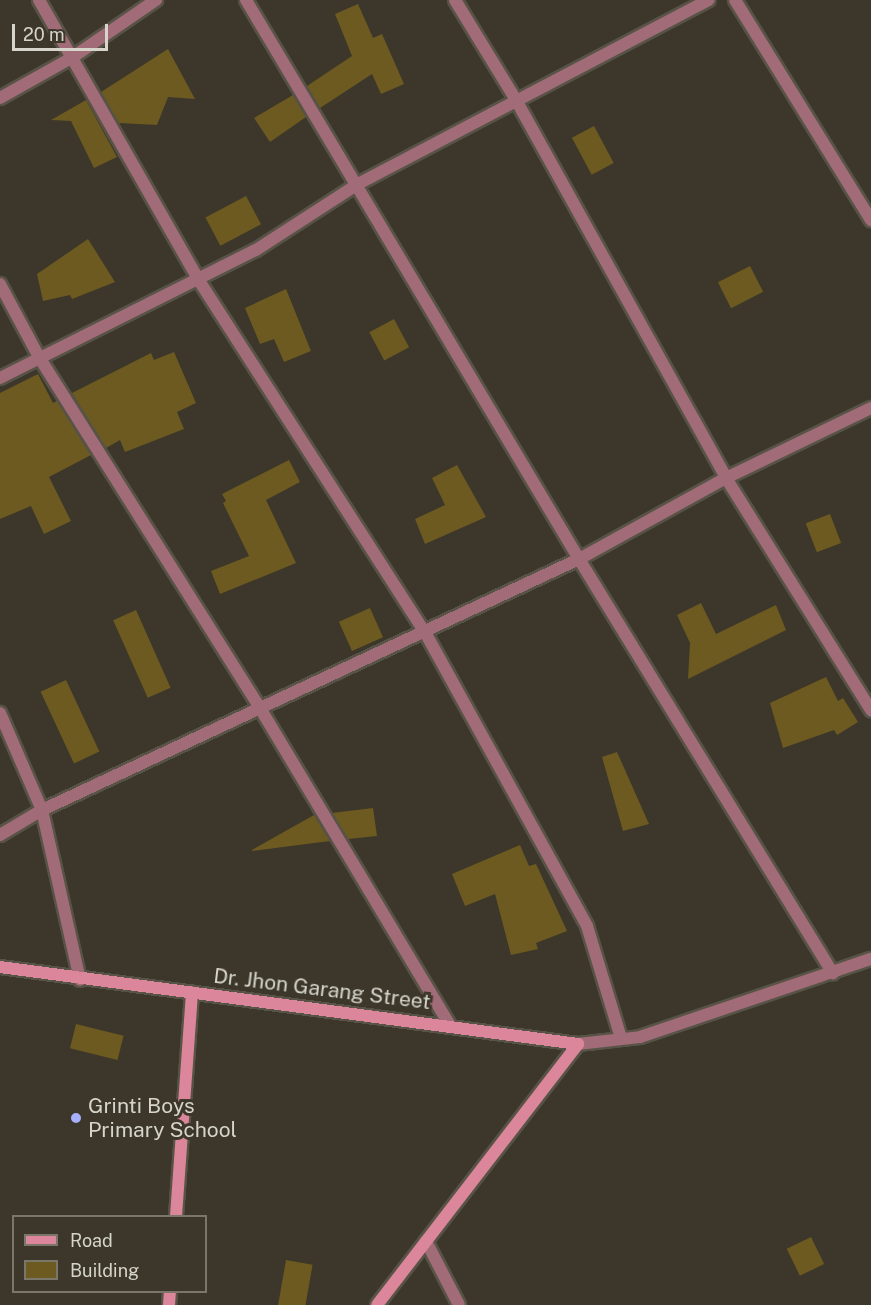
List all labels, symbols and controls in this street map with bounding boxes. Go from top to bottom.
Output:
scale bar [15,12,111,50]
text: 20 m [23,24,65,45]
street label: Dr. Jhon Garang Street [212,963,432,1015]
place label: Grinti Boys Primary School [88,1093,237,1143]
marker: Grinti Boys Primary School [69,1111,83,1125]
legend [12,1215,207,1293]
text: Road [70,1230,113,1251]
text: Building [70,1260,139,1281]

